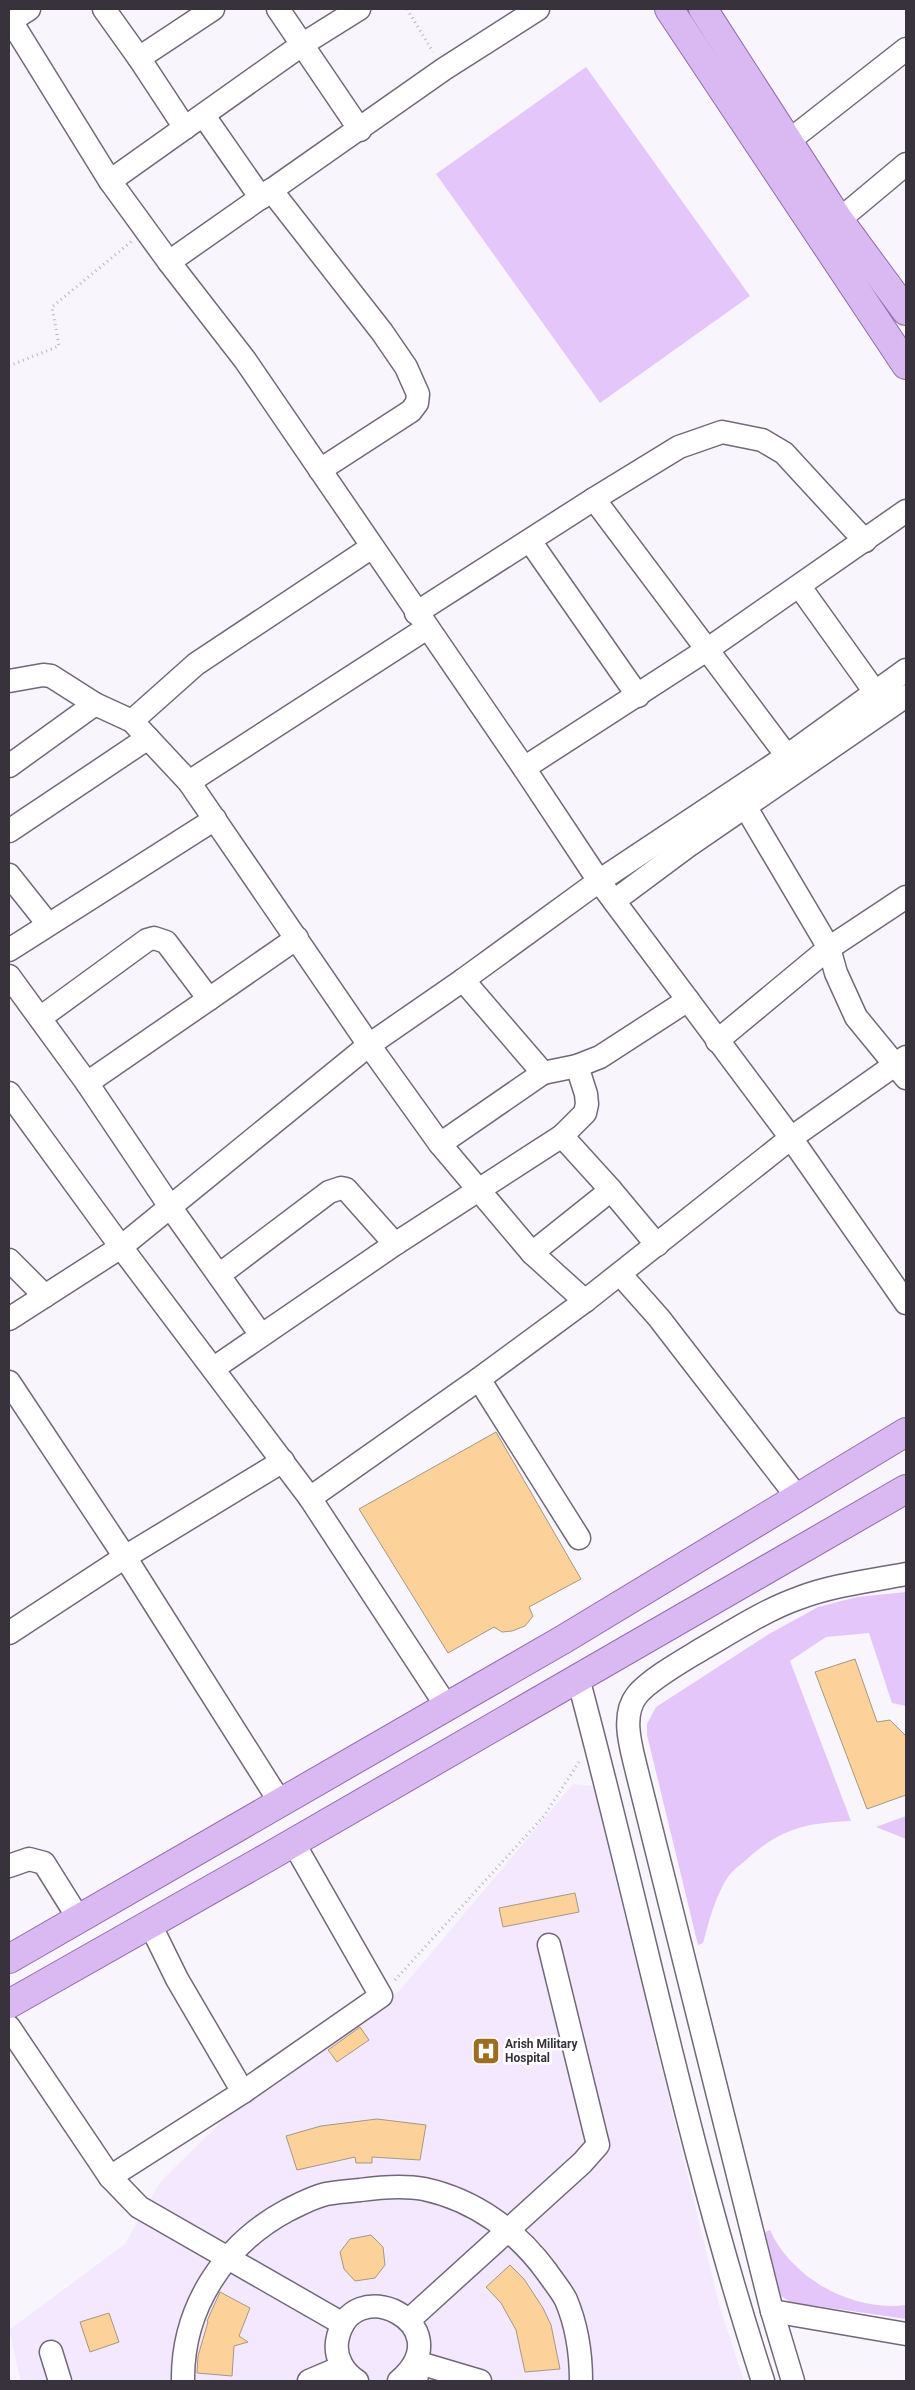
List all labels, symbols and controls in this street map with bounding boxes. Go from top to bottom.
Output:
hospital icon: Arish Military Hospital [471,2036,501,2066]
place label: Arish Military Hospital [505,2037,579,2065]

